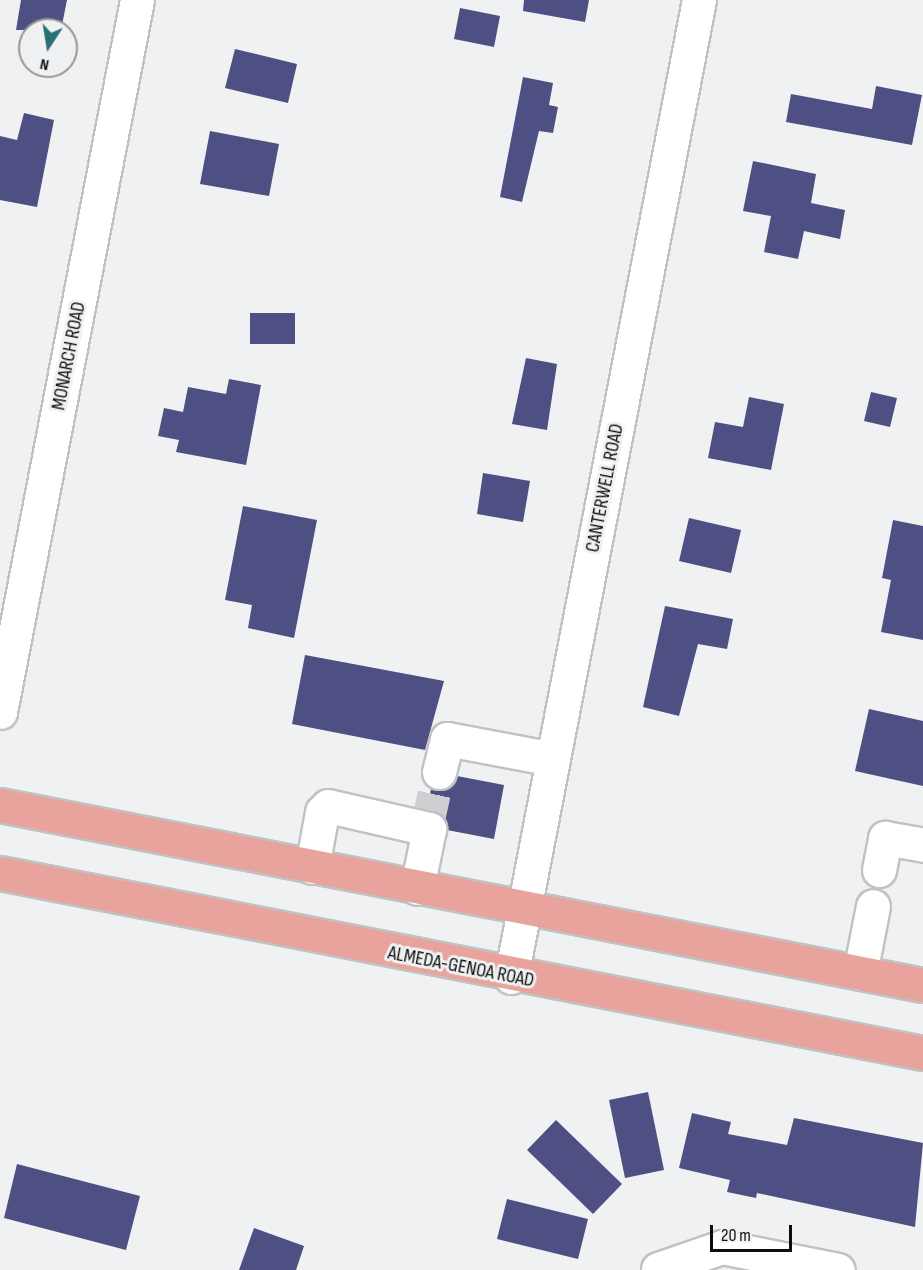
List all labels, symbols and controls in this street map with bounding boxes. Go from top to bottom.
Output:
north arrow [18,18,78,78]
text: N [38,54,51,74]
street label: MONARCH ROAD [47,300,91,412]
street label: CANTERWELL ROAD [581,422,629,554]
street label: ALMEDA-GENOA ROAD [386,941,536,993]
scale bar [713,1213,796,1251]
text: 20 m [721,1225,751,1246]

